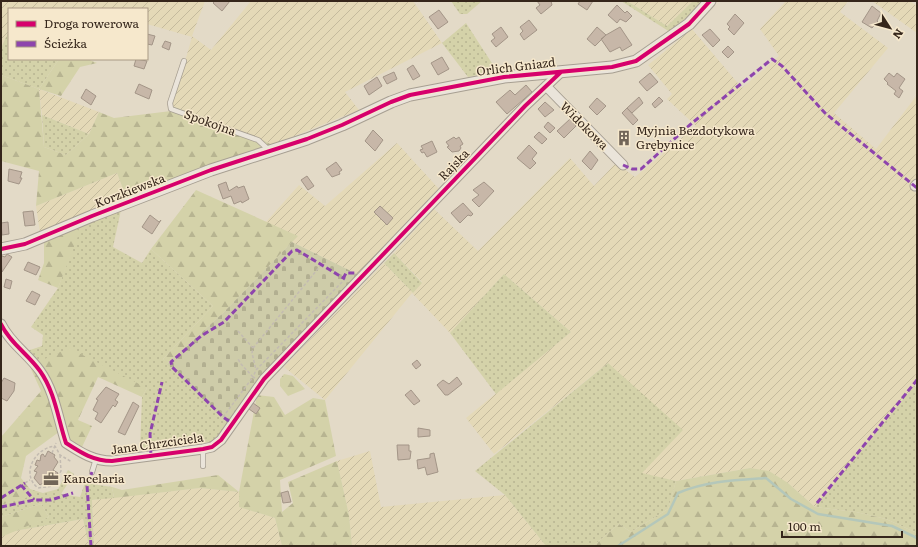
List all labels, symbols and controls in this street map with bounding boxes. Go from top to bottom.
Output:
legend [8,8,148,60]
north arrow [870,8,910,48]
text: Droga rowerowa [44,14,140,32]
text: N [890,26,908,43]
text: Ścieżka [44,34,87,52]
street label: Orlich Gniazd [475,52,557,80]
street label: Widokowa [557,97,613,154]
street label: Spokojna [182,104,239,140]
place label: Myjnia Bezdotykowa Grębynice [636,121,755,153]
building icon: Myjnia Bezdotykowa Grębynice [615,129,633,147]
street label: Rajska [434,144,473,184]
street label: Korzkiewska [92,168,168,212]
street label: Jana Chrzciciela [109,428,205,458]
place label: Kancelaria [63,469,125,487]
office icon: Kancelaria [42,470,60,488]
scale bar [782,513,902,539]
text: 100 m [788,517,821,535]

